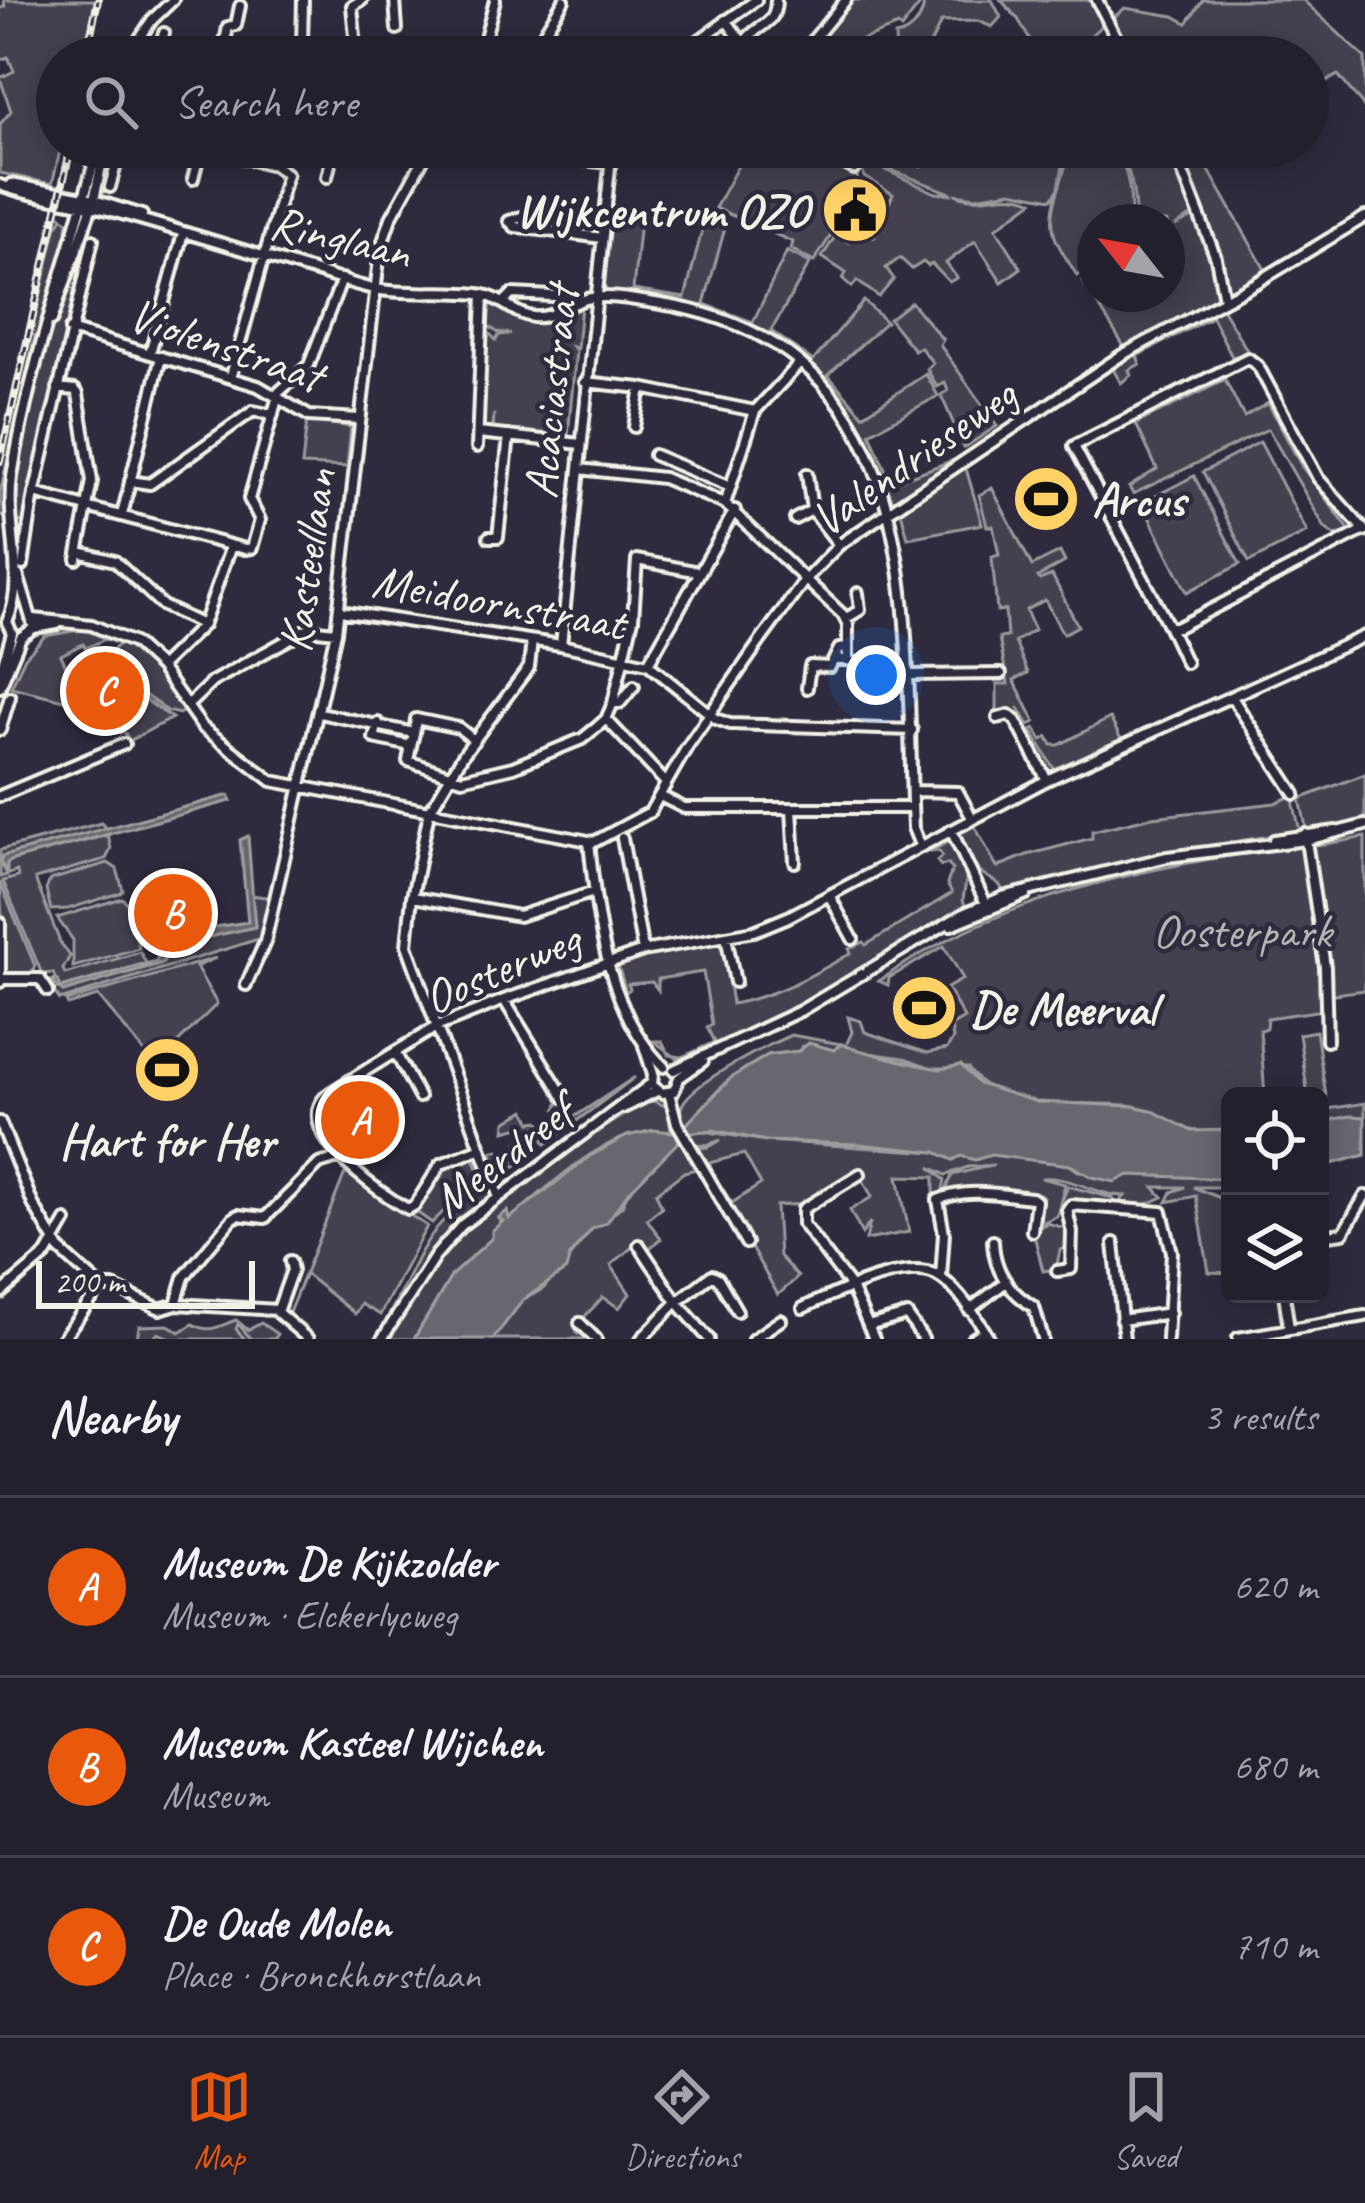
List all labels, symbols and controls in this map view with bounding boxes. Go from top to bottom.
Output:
search box [36,36,1329,168]
icon: search [78,69,144,135]
text: Search here [174,74,357,131]
public building icon: Wijkcentrum OZO [820,175,890,245]
place label: Wijkcentrum OZO [516,181,814,241]
street label: Ringlaan [265,192,418,282]
north arrow [1077,204,1185,312]
street label: Acaciastraat [510,277,593,501]
street label: Violenstraat [121,284,336,408]
street label: Valendrieseweg [799,363,1030,550]
street label: Kasteellaan [264,464,350,656]
sports icon: Arcus [1011,464,1081,534]
place label: Arcus [1092,470,1189,530]
street label: Meidoornstraat [368,550,634,654]
your location [846,645,906,705]
pin: C [66,646,144,736]
pin: B [134,868,212,958]
park label: Oosterpark [1153,901,1335,961]
street label: Oosterweg [414,907,592,1028]
sports icon: De Meerval [889,973,959,1043]
place label: De Meerval [970,979,1165,1039]
sports icon: Hart for Her [132,1035,202,1105]
pin: A [321,1075,399,1165]
street label: Meerdreef [419,1075,594,1230]
map controls [1221,1087,1329,1303]
button: locate [1221,1087,1329,1195]
place label: Hart for Her [59,1111,279,1171]
button: layers [1221,1195,1329,1303]
scale bar [36,1255,255,1308]
text: 200 m [54,1261,125,1303]
text: Nearby [48,1385,176,1449]
text: 3 results [1203,1393,1317,1442]
text: Museum De Kijkzolder [162,1534,495,1591]
text: A [77,1562,97,1611]
text: 620 m [1233,1562,1317,1611]
text: Museum · Elckerlycweg [162,1591,457,1640]
text: Museum Kasteel Wijchen [162,1714,543,1771]
text: B [77,1742,97,1791]
text: 680 m [1233,1742,1317,1791]
text: Museum [162,1771,268,1820]
text: De Oude Molen [162,1894,391,1951]
text: C [78,1922,96,1971]
text: 710 m [1233,1922,1317,1971]
text: Place · Bronckhorstlaan [162,1951,480,2000]
tab: Map [186,2064,252,2178]
tab: Directions [625,2064,740,2178]
tab: Saved [1113,2064,1179,2178]

